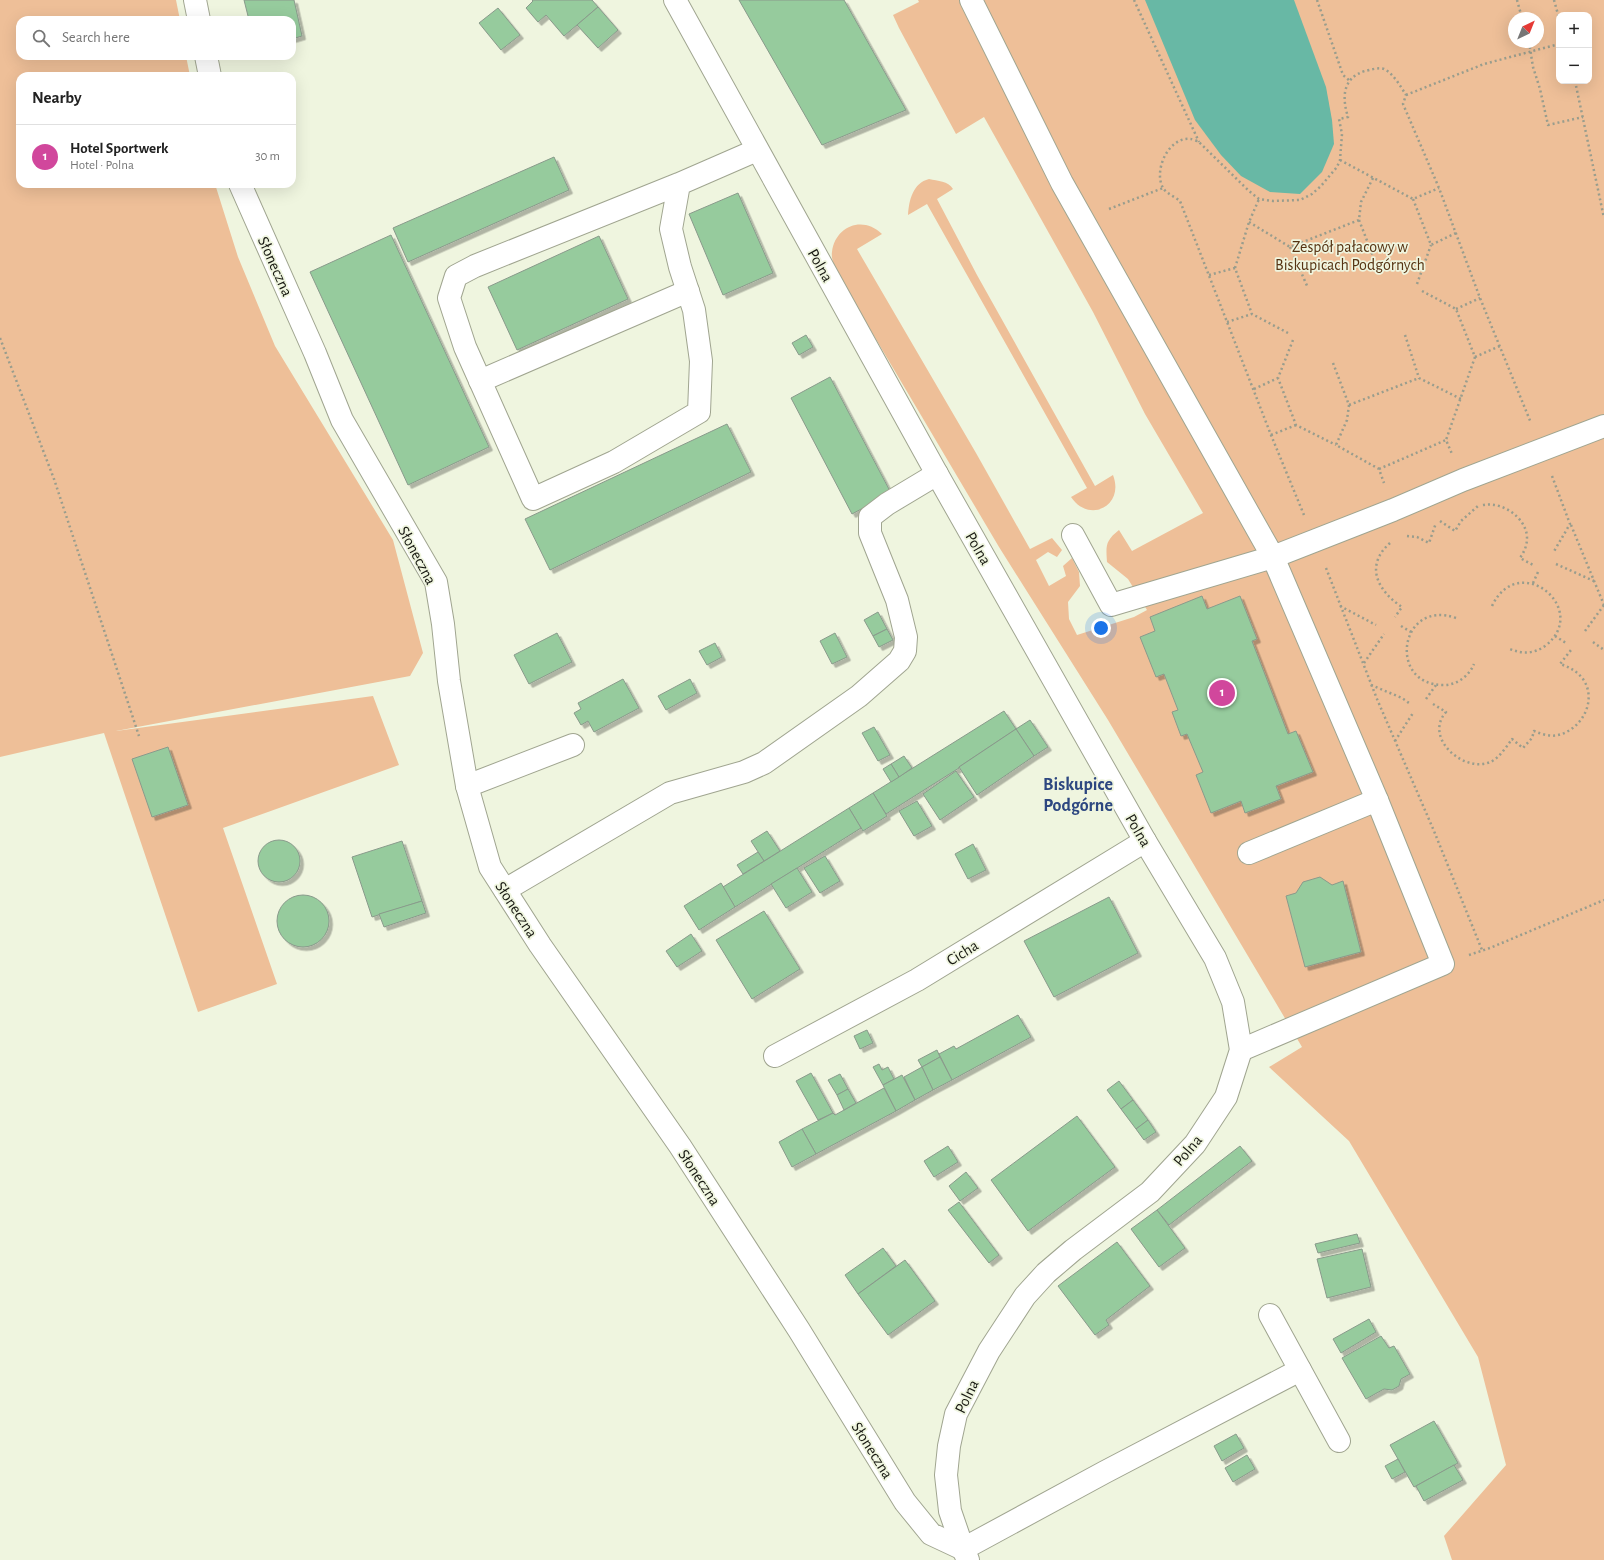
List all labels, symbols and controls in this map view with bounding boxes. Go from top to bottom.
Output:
north arrow [1508,12,1544,48]
map controls [1556,12,1592,84]
button: + [1556,12,1592,48]
search box [16,16,296,60]
icon: search [30,27,52,49]
text: Search here [62,30,130,45]
button: − [1556,48,1592,84]
text: Nearby [32,89,82,106]
text: Hotel Sportwerk [70,141,169,156]
text: 1 [43,150,47,163]
text: 30 m [255,150,280,163]
text: Hotel · Polna [70,159,134,172]
street label: Słoneczna [255,234,295,299]
park label: Zespół pałacowy w Biskupicach Podgórnych [1275,239,1425,274]
street label: Polna [805,246,836,285]
street label: Słoneczna [395,524,439,587]
street label: Polna [962,529,994,568]
your location [1091,618,1111,638]
pin: 1 [1209,678,1235,708]
district label: Biskupice Podgórne [1043,776,1113,815]
street label: Polna [1122,811,1154,850]
street label: Słoneczna [492,879,540,941]
street label: Cicha [944,937,981,969]
street label: Polna [1170,1132,1205,1169]
street label: Słoneczna [675,1147,723,1209]
street label: Polna [952,1377,982,1416]
street label: Słoneczna [849,1419,896,1482]

